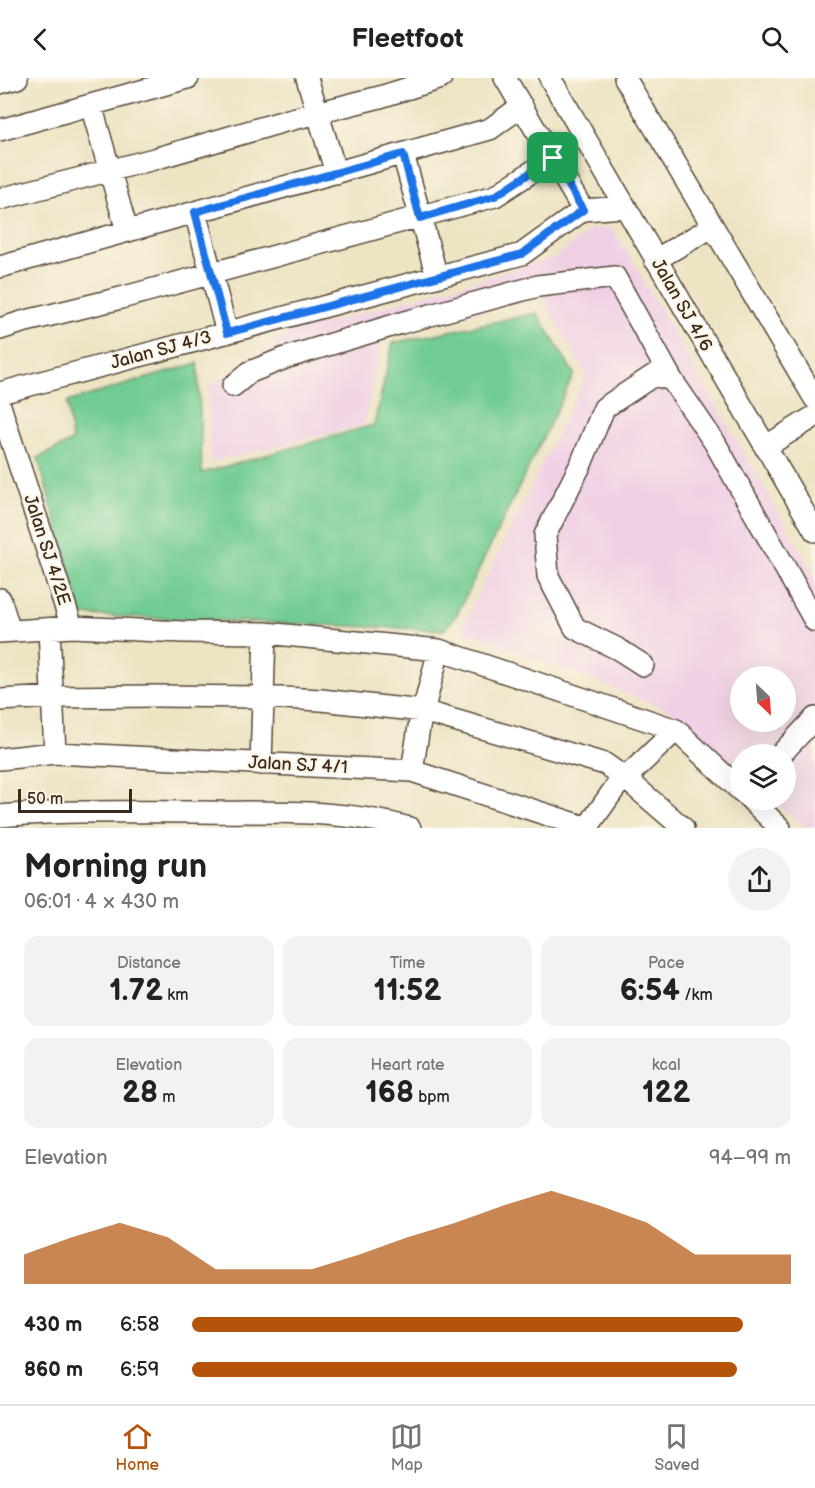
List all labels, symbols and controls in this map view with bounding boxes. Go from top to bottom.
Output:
icon: back [24,23,57,56]
text: Fleetfoot [351,23,464,55]
icon: search [758,23,791,56]
pin [527,132,578,183]
icon: arrive [536,141,569,174]
street label: Jalan SJ 4/6 [647,255,717,355]
street label: Jalan SJ 4/3 [108,326,214,374]
street label: Jalan SJ 4/2E [19,492,75,608]
north arrow [730,666,796,732]
map controls [730,666,796,810]
button: layers [730,744,796,810]
street label: Jalan SJ 4/1 [248,752,348,778]
scale bar [18,786,132,814]
text: 50 m [27,790,63,809]
text: Morning run [24,847,207,887]
button: share [728,848,791,911]
text: 06:01 · 4 × 430 m [24,890,179,914]
text: Distance [117,954,181,973]
text: Time [390,954,425,973]
text: Pace [648,954,684,973]
text: 1.72 [109,973,163,1009]
text: 11:52 [374,973,441,1009]
text: 6:54 [620,973,680,1009]
text: km [163,986,188,1005]
text: /km [680,986,713,1005]
text: Elevation [115,1056,182,1075]
text: Heart rate [371,1056,444,1075]
text: kcal [652,1056,681,1075]
text: 28 [122,1075,158,1111]
text: 168 [365,1075,414,1111]
text: 122 [642,1075,690,1111]
text: m [158,1088,176,1107]
text: bpm [414,1088,450,1107]
text: Elevation [24,1146,107,1170]
text: 94–99 m [709,1146,791,1170]
text: 430 m [24,1313,82,1337]
text: 6:58 [120,1313,159,1337]
text: 860 m [24,1358,83,1382]
text: 6:59 [120,1358,159,1382]
tab: Home [116,1420,159,1475]
tab: Map [390,1420,423,1475]
tab: Saved [654,1420,699,1475]

